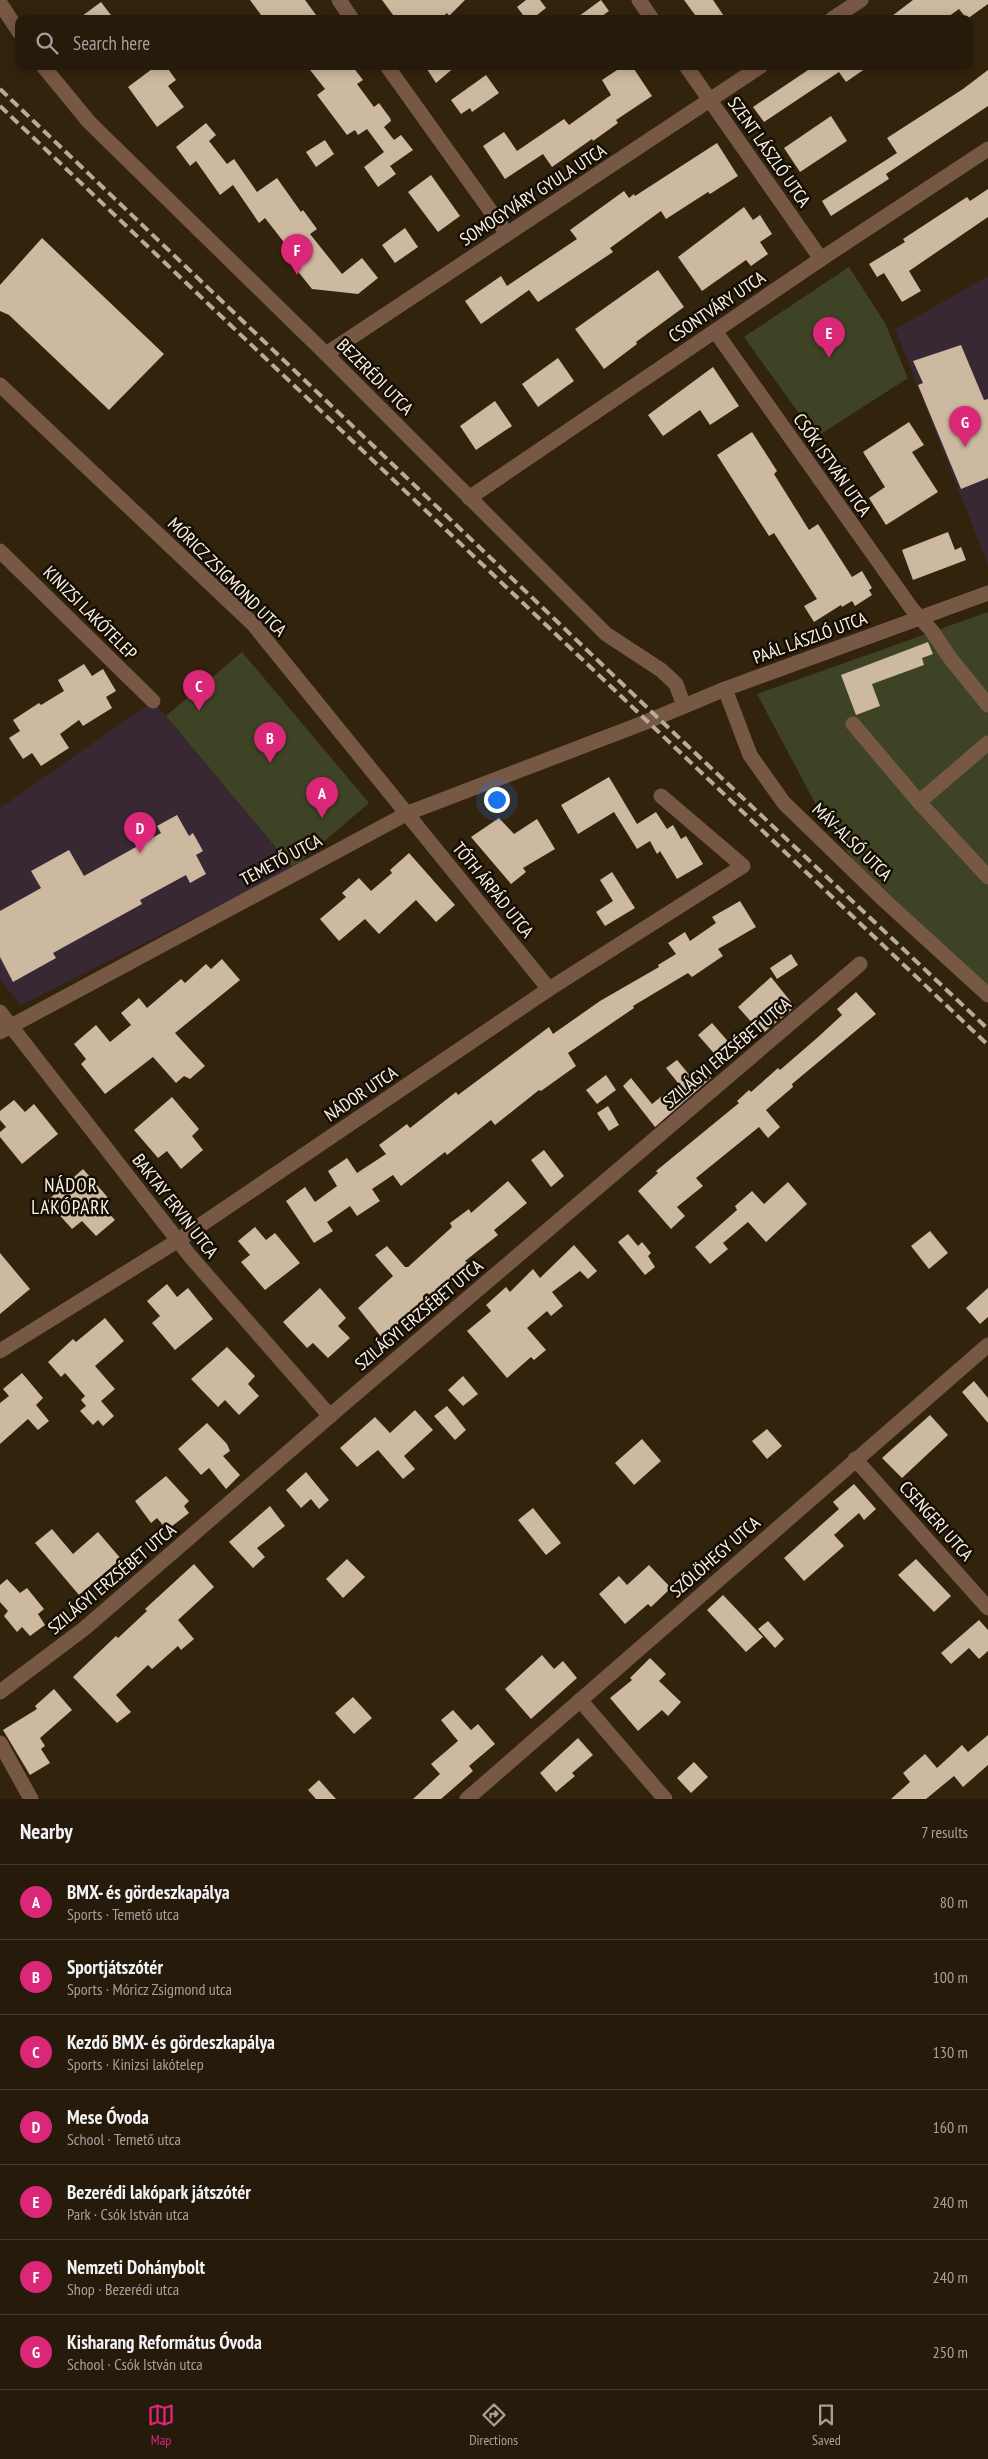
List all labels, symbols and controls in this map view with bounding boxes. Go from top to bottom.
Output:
search box [15,15,973,70]
icon: search [33,29,61,57]
text: Search here [73,31,150,55]
street label: SZENT LÁSZLÓ UTCA [723,92,816,212]
street label: SOMOGYVÁRY GYULA UTCA [455,138,611,251]
pin: F [281,234,313,275]
street label: CSONTVÁRY UTCA [664,265,770,347]
pin: E [813,317,845,358]
street label: BEZERÉDI UTCA [332,334,419,420]
pin: G [949,406,981,447]
street label: CSÓK ISTVÁN UTCA [788,409,877,521]
street label: MÓRICZ ZSIGMOND UTCA [163,512,292,641]
street label: KINIZSI LAKÓTELEP [39,561,142,664]
street label: PAÁL LÁSZLÓ UTCA [750,606,870,669]
pin: C [183,670,215,711]
pin: B [254,722,286,763]
pin: A [306,777,338,818]
your location [484,787,510,813]
street label: MÁV-ALSÓ UTCA [808,798,898,886]
pin: D [124,812,156,853]
street label: TEMETŐ UTCA [236,828,326,891]
street label: TÓTH ÁRPÁD UTCA [448,837,539,943]
street label: SZILÁGYI ERZSÉBET UTCA [658,992,796,1113]
street label: NÁDOR UTCA [320,1061,402,1126]
street label: BAKTAY ERVIN UTCA [127,1149,224,1263]
district label: NÁDOR LAKÓPARK [31,1173,111,1219]
street label: SZILÁGYI ERZSÉBET UTCA [350,1254,488,1375]
street label: CSENGERI UTCA [894,1476,979,1566]
street label: SZŐLÖHEGY UTCA [665,1511,765,1602]
street label: SZILÁGYI ERZSÉBET UTCA [43,1518,181,1639]
text: Nearby [20,1818,73,1845]
text: 7 results [921,1822,968,1842]
text: BMX- és gördeszkapálya [67,1880,230,1904]
text: A [32,1892,40,1912]
text: 80 m [940,1892,968,1912]
text: Sports · Temető utca [67,1904,179,1924]
text: Sportjátszótér [67,1955,163,1979]
text: B [32,1967,40,1987]
text: 100 m [933,1967,968,1987]
text: Sports · Móricz Zsigmond utca [67,1979,232,1999]
text: Kezdő BMX- és gördeszkapálya [67,2030,275,2054]
text: C [32,2042,40,2062]
text: 130 m [933,2042,968,2062]
text: Sports · Kinizsi lakótelep [67,2054,204,2074]
text: Mese Óvoda [67,2105,149,2129]
text: D [32,2117,40,2137]
text: 160 m [933,2117,968,2137]
text: School · Temető utca [67,2129,181,2149]
text: Bezerédi lakópark játszótér [67,2180,251,2204]
text: E [33,2192,39,2212]
text: 240 m [933,2192,968,2212]
text: Park · Csók István utca [67,2204,189,2224]
text: Nemzeti Dohánybolt [67,2255,205,2279]
text: F [33,2267,39,2287]
text: 240 m [933,2267,968,2287]
text: Shop · Bezerédi utca [67,2279,179,2299]
text: Kisharang Református Óvoda [67,2330,262,2354]
text: G [32,2342,40,2362]
text: 250 m [933,2342,968,2362]
text: School · Csók István utca [67,2354,203,2374]
tab: Map [147,2401,175,2449]
tab: Directions [469,2401,518,2449]
tab: Saved [812,2401,841,2449]

